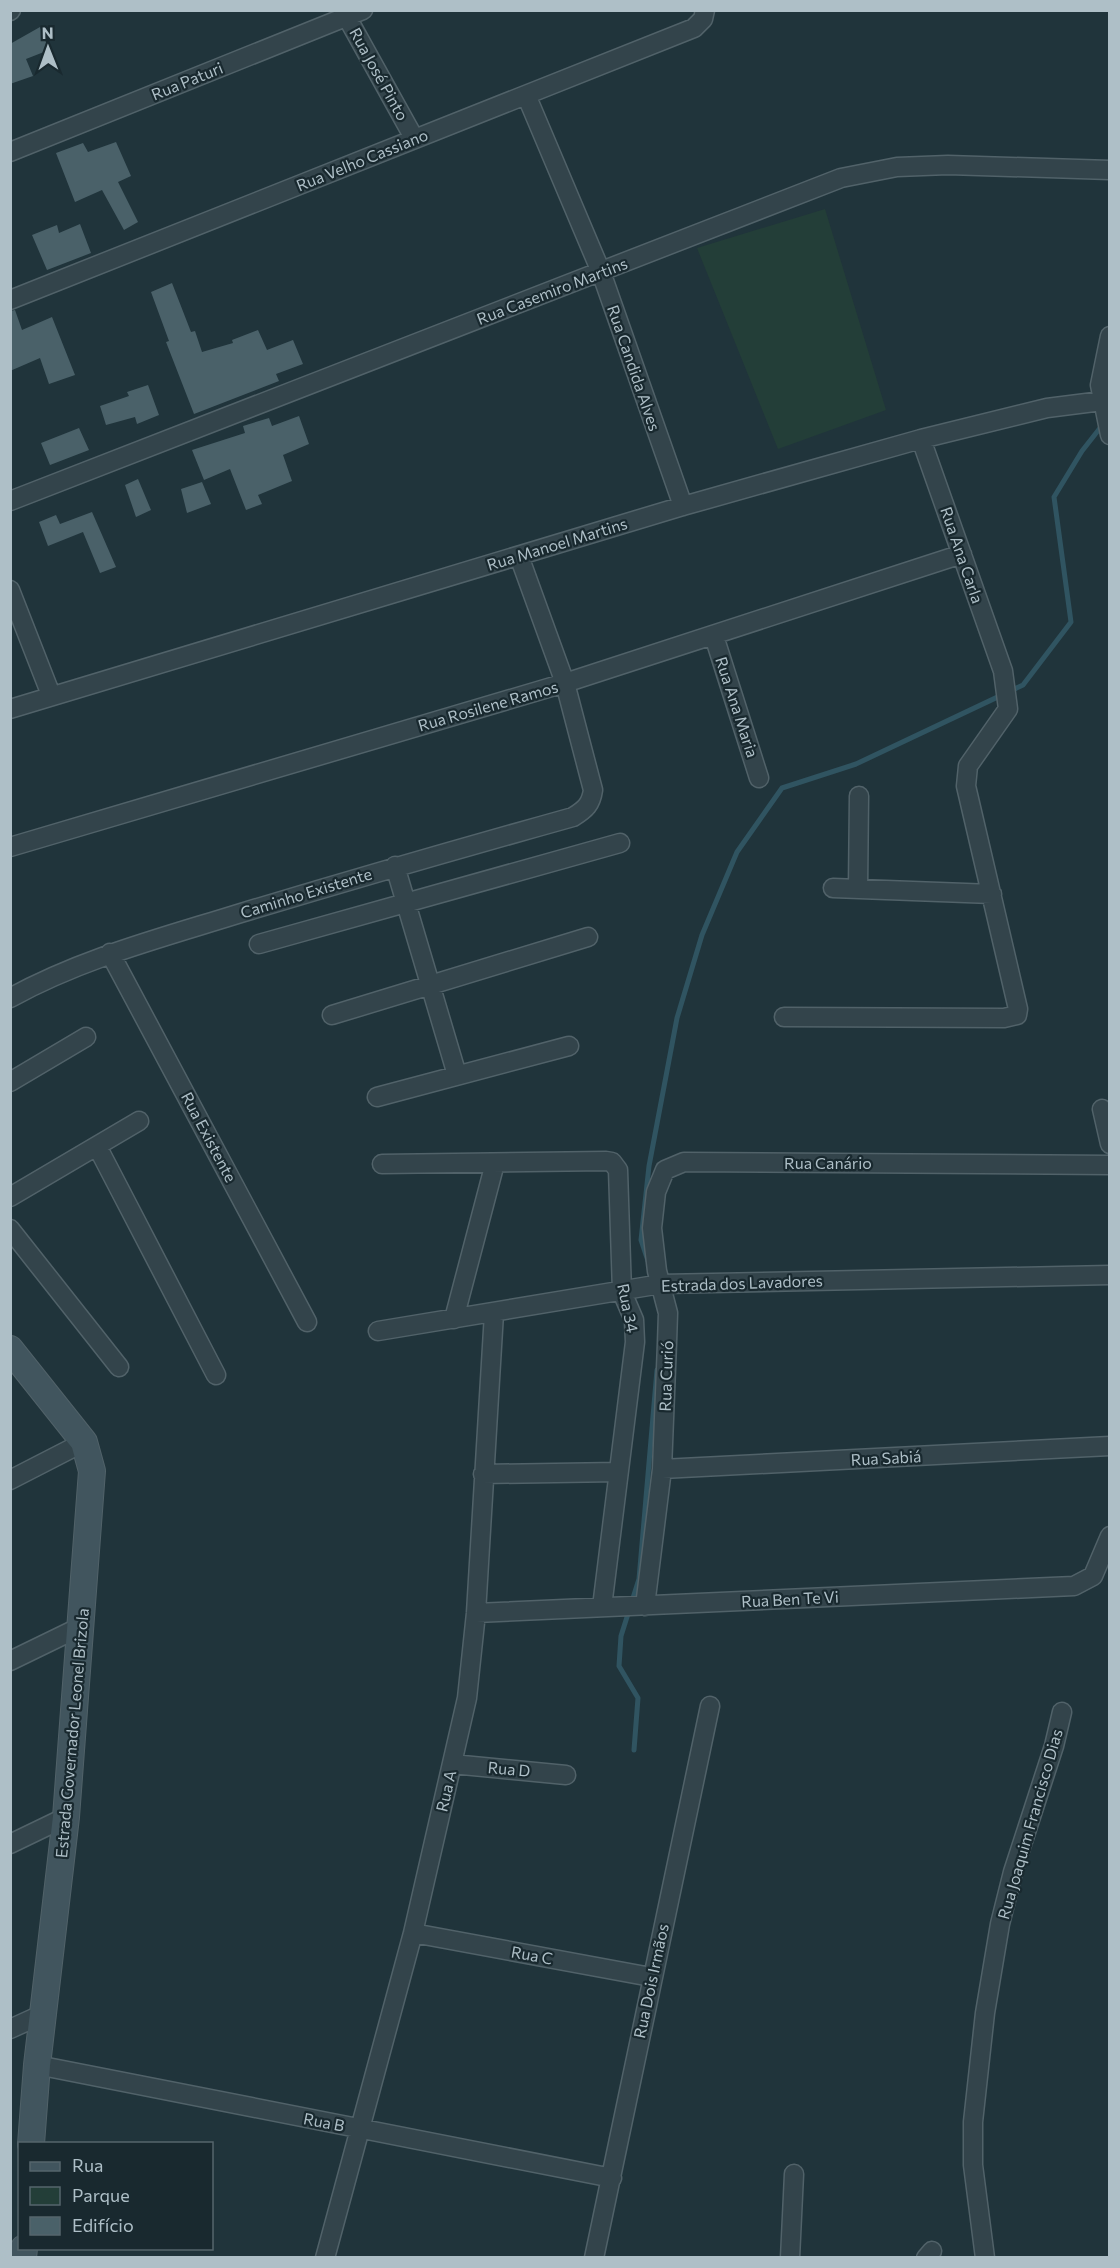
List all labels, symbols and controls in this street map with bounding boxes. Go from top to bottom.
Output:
north arrow [18,18,78,78]
text: N [42,23,54,42]
street label: Rua José Pinto [346,24,413,123]
street label: Rua Paturi [148,58,225,103]
street label: Rua Velho Cassiano [293,124,430,195]
street label: Rua Casemiro Martins [474,253,630,328]
street label: Rua Candida Alves [604,302,665,433]
street label: Rua Ana Carla [937,504,988,606]
street label: Rua Manoel Martins [484,513,629,574]
street label: Rua Ana Maria [712,654,763,760]
street label: Rua Rosilene Ramos [416,676,560,735]
street label: Caminho Existente [238,863,374,922]
street label: Rua Existente [178,1088,241,1185]
street label: Rua Canário [784,1153,872,1172]
street label: Estrada dos Lavadores [661,1270,823,1295]
street label: Rua 34 [614,1282,643,1335]
street label: Rua Curió [655,1340,676,1412]
street label: Rua Sabiá [850,1446,922,1469]
street label: Rua Ben Te Vi [741,1586,839,1611]
street label: Estrada Governador Leonel Brizola [51,1607,92,1859]
street label: Rua Joaquim Francisco Dias [993,1727,1066,1921]
street label: Rua D [487,1757,531,1780]
street label: Rua A [432,1768,459,1814]
street label: Rua Dois Irmãos [629,1922,672,2040]
street label: Rua C [510,1942,554,1968]
street label: Rua B [302,2108,346,2135]
legend [18,2142,213,2250]
text: Rua [72,2154,103,2176]
text: Parque [72,2184,130,2206]
text: Edifício [72,2214,134,2236]

